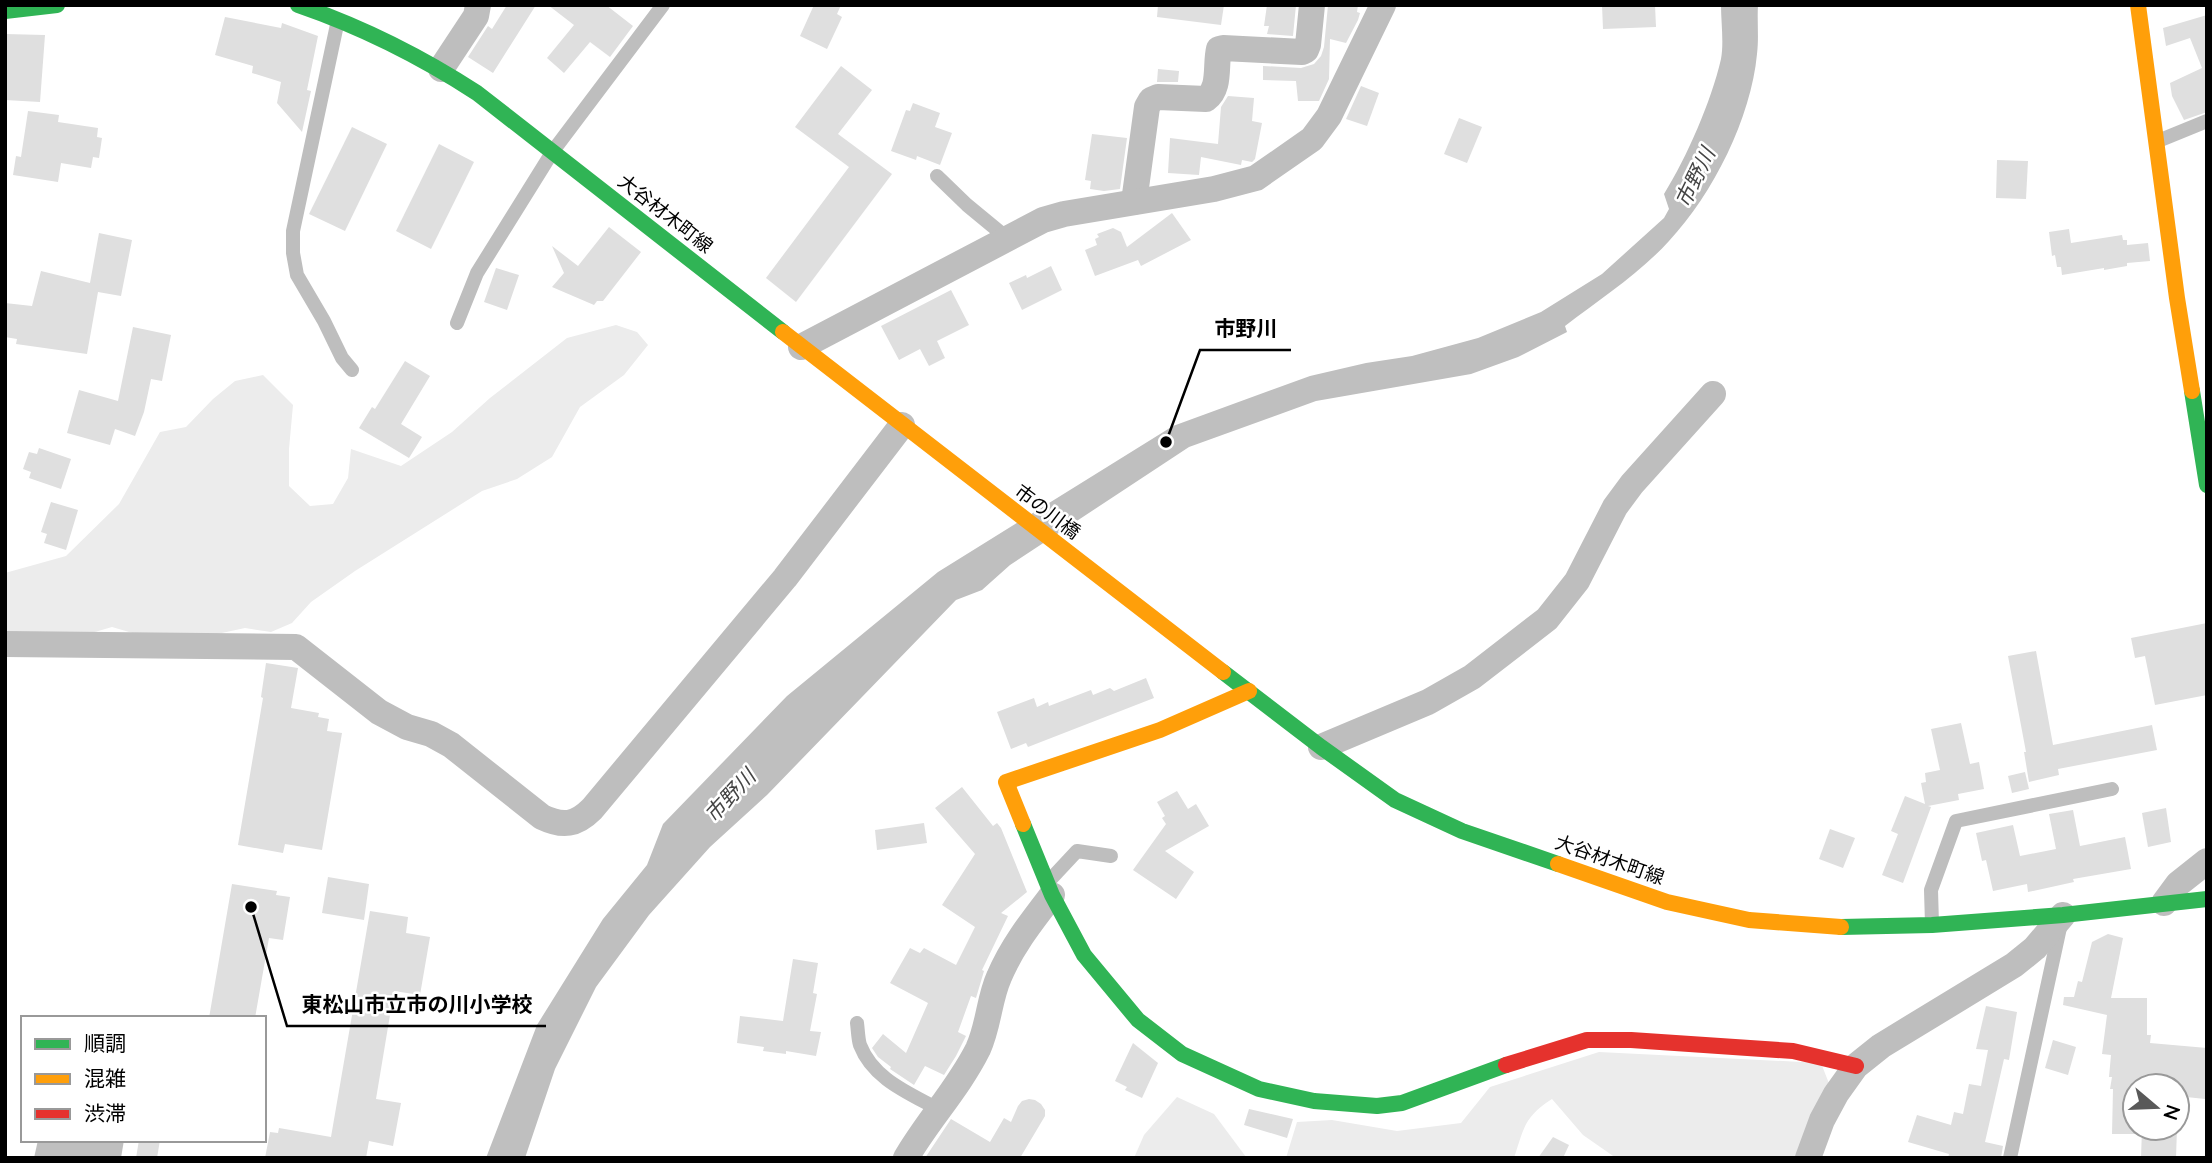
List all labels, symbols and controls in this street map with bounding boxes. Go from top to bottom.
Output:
water label: 市野川 [1669,141,1720,211]
street label: 大谷材木町線 [614,169,718,257]
callout: 市野川 [1200,308,1291,350]
text: 市野川 [1215,315,1278,340]
street label: 市の川橋 [1011,479,1085,543]
water label: 市野川 [698,762,761,827]
street label: 大谷材木町線 [1552,830,1668,888]
callout: 東松山市立市の川小学校 [287,984,546,1026]
text: 東松山市立市の川小学校 [302,991,533,1016]
legend [21,1016,266,1142]
text: 順調 [84,1030,126,1055]
text: 混雑 [84,1065,126,1090]
north arrow [2121,1072,2191,1142]
text: 渋滞 [84,1100,126,1125]
text: N [2159,1102,2186,1123]

